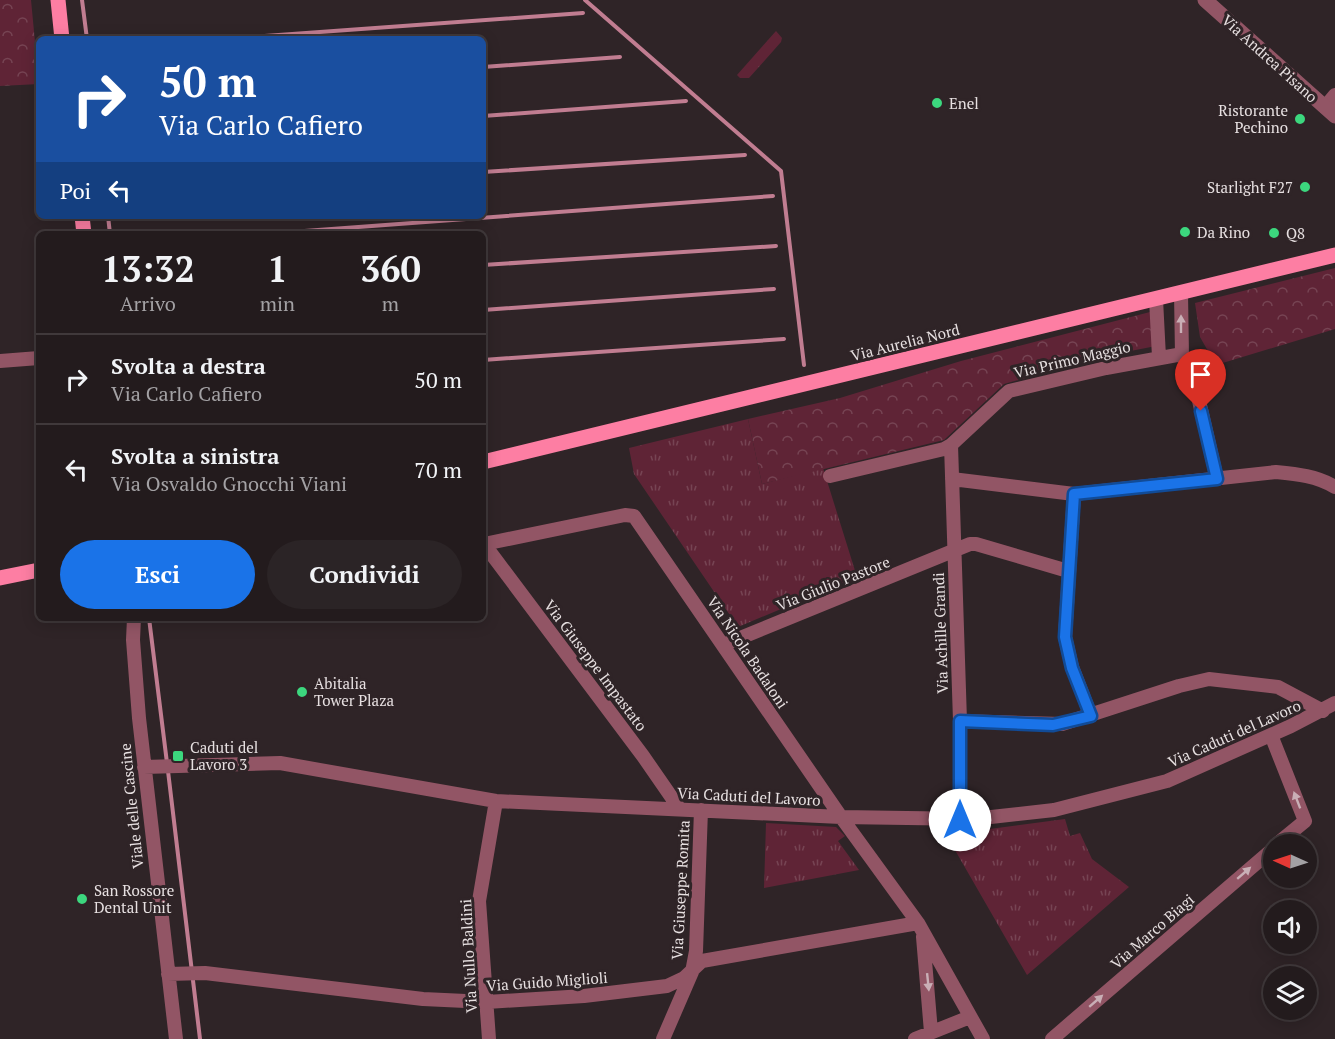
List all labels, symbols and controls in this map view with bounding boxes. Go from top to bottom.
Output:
street label: Via Andrea Pisano [1218,10,1322,106]
text: 50 m [159,53,257,109]
icon: right [60,60,138,138]
place label: Enel [949,93,979,113]
marker: Enel [930,96,944,110]
place label: Ristorante Pechino [1218,100,1288,137]
text: Via Carlo Cafiero [159,107,363,143]
marker: Ristorante Pechino [1293,112,1307,126]
icon: left [103,174,136,207]
text: Poi [60,176,91,205]
place label: Starlight F27 [1207,177,1293,197]
marker: Starlight F27 [1298,180,1312,194]
place label: Da Rino [1197,222,1250,242]
place label: Q8 [1286,223,1305,243]
marker: Da Rino [1178,225,1192,239]
marker: Q8 [1267,226,1281,240]
text: 13:32 [101,245,195,292]
text: 1 [267,245,288,292]
text: 360 [360,245,421,292]
text: Arrivo [120,290,176,317]
text: min [260,290,295,317]
text: m [382,290,399,317]
one-way arrow [1176,315,1186,334]
street label: Via Aurelia Nord [848,319,962,365]
street label: Via Primo Maggio [1012,336,1132,382]
pin [1175,349,1226,411]
text: Svolta a destra [111,351,266,380]
icon: arrive [1184,358,1217,391]
icon: right [60,363,93,396]
text: 50 m [414,365,462,394]
text: Via Carlo Cafiero [111,380,262,407]
text: Svolta a sinistra [111,441,280,470]
icon: left [60,453,93,486]
text: 70 m [414,455,462,484]
text: Via Osvaldo Gnocchi Viani [111,470,347,497]
button: Esci [60,540,255,609]
button: Condividi [267,540,462,609]
street label: Via Giulio Pastore [773,551,893,615]
street label: Via Achille Grandi [928,572,952,694]
street label: Via Nicola Badaloni [703,592,793,712]
street label: Via Giuseppe Impastato [540,595,652,735]
place label: Abitalia Tower Plaza [314,673,394,710]
marker: Abitalia Tower Plaza [295,685,309,699]
street label: Via Caduti del Lavoro [1164,695,1304,771]
place label: Caduti del Lavoro 3 [190,737,258,774]
street label: Viale delle Cascine [114,742,148,870]
marker: Caduti del Lavoro 3 [171,749,185,763]
street label: Via Caduti del Lavoro [677,782,821,810]
position arrow [928,788,992,852]
one-way arrow [1292,791,1301,809]
street label: Via Giuseppe Romita [666,819,694,960]
north arrow [1263,834,1317,888]
map controls [1263,834,1317,1020]
one-way arrow [1236,867,1251,880]
place label: San Rossore Dental Unit [94,880,174,917]
street label: Via Marco Biagi [1106,889,1198,973]
marker: San Rossore Dental Unit [75,892,89,906]
street label: Via Nullo Baldini [455,898,481,1014]
button: sound [1263,900,1317,954]
button: layers [1263,966,1317,1020]
street label: Via Guido Miglioli [486,967,608,995]
one-way arrow [923,973,933,992]
one-way arrow [1088,995,1103,1008]

